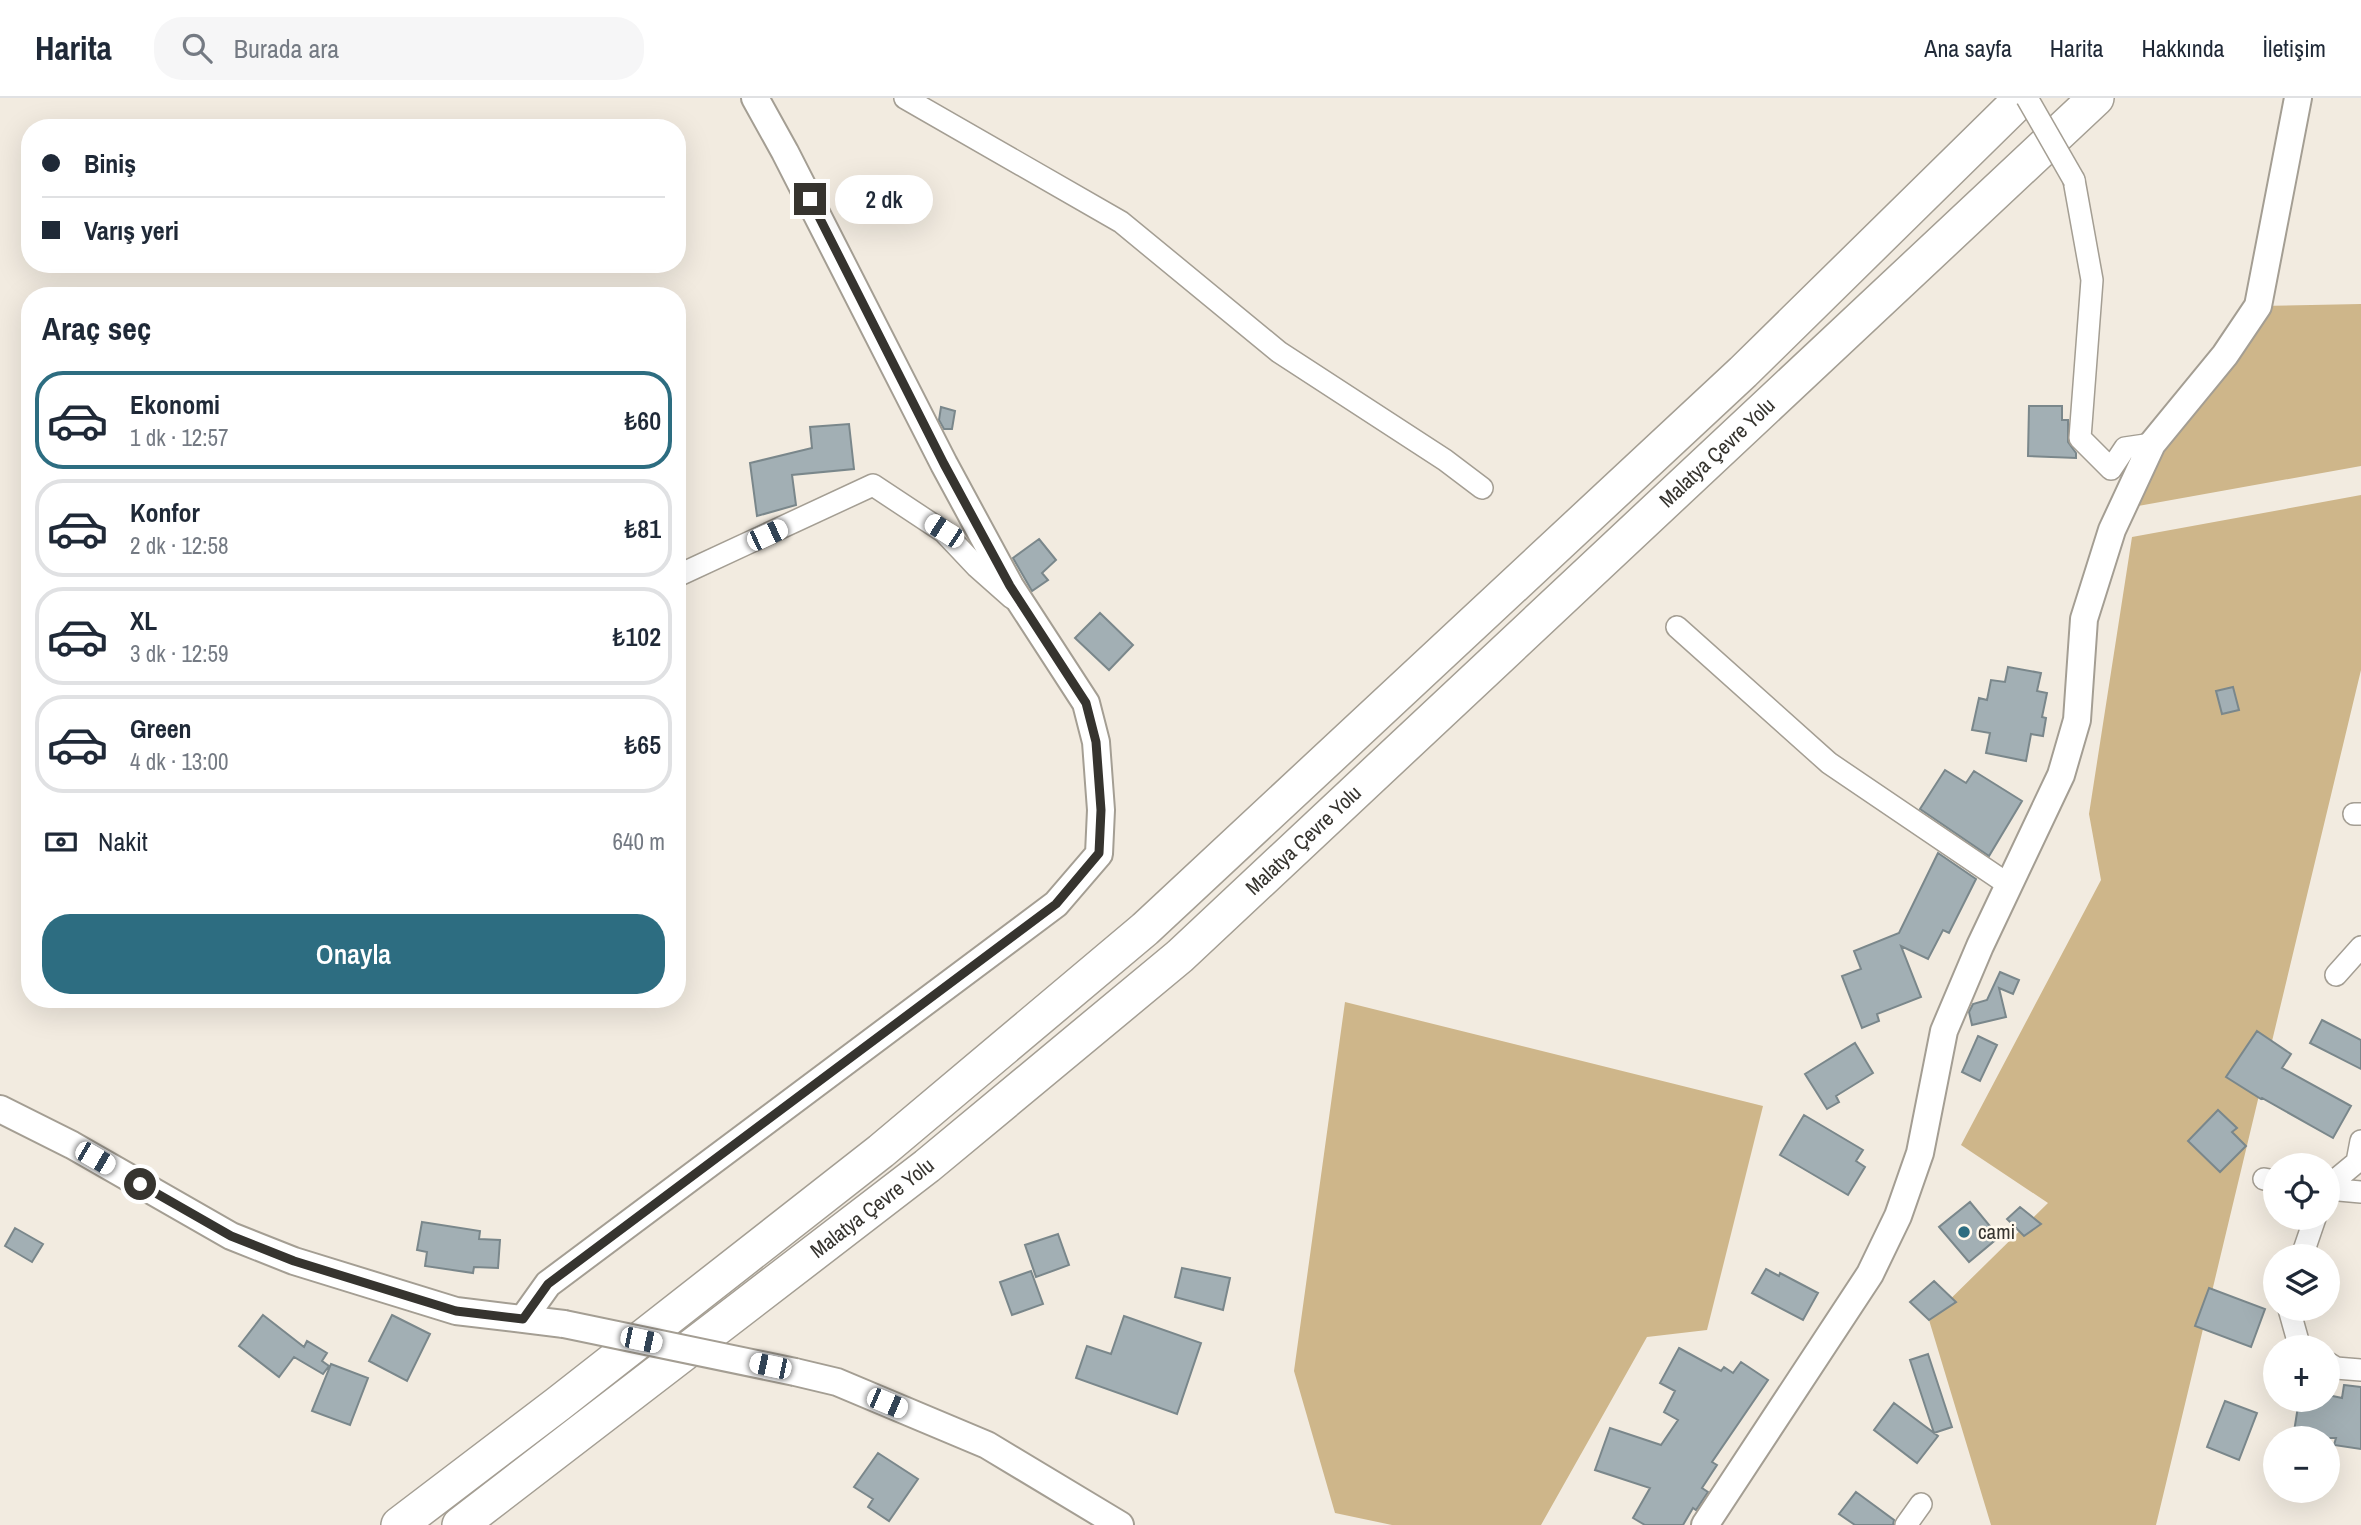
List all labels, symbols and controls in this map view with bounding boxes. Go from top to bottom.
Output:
search box [154,17,644,80]
text: Harita [35,26,112,70]
icon: search [178,29,216,67]
text: Burada ara [234,31,339,66]
text: Ana sayfa [1924,32,2012,64]
text: Harita [2050,32,2103,64]
text: Hakkında [2141,32,2225,64]
text: İletişim [2263,32,2326,64]
text: Biniş [84,146,136,181]
callout: 2 dk [834,174,932,224]
route end [794,183,826,215]
text: 2 dk [865,184,903,215]
text: Varış yeri [84,213,179,248]
text: Araç seç [42,307,151,350]
text: Ekonomi [130,387,220,422]
icon: car [46,389,109,452]
street label: Malatya Çevre Yolu [1653,391,1781,514]
text: ₺60 [625,403,661,438]
text: 1 dk · 12:57 [130,422,229,453]
text: Konfor [130,495,200,530]
icon: car [46,497,109,560]
text: ₺81 [625,511,661,546]
car [921,511,968,551]
car [744,517,791,553]
text: 2 dk · 12:58 [130,530,229,561]
text: XL [130,603,157,638]
icon: car [46,605,109,668]
text: ₺102 [613,619,661,654]
text: 3 dk · 12:59 [130,638,229,669]
text: Green [130,711,192,746]
icon: car [46,713,109,776]
text: ₺65 [625,727,661,762]
text: 4 dk · 13:00 [130,746,229,777]
street label: Malatya Çevre Yolu [1239,779,1367,901]
icon: cash [42,823,80,861]
text: Nakit [98,824,148,859]
text: 640 m [613,826,665,857]
button: Onayla [42,914,665,994]
car [72,1138,119,1178]
street label: Malatya Çevre Yolu [804,1151,940,1264]
map controls [2263,1153,2340,1503]
button: locate [2263,1153,2340,1230]
route start [124,1168,156,1200]
place label: cami [1978,1217,2015,1246]
marker: cami [1956,1224,1972,1240]
button: layers [2263,1244,2340,1321]
car [619,1325,664,1355]
button: + [2263,1335,2340,1412]
car [748,1351,793,1381]
car [864,1385,911,1421]
button: − [2263,1426,2340,1503]

